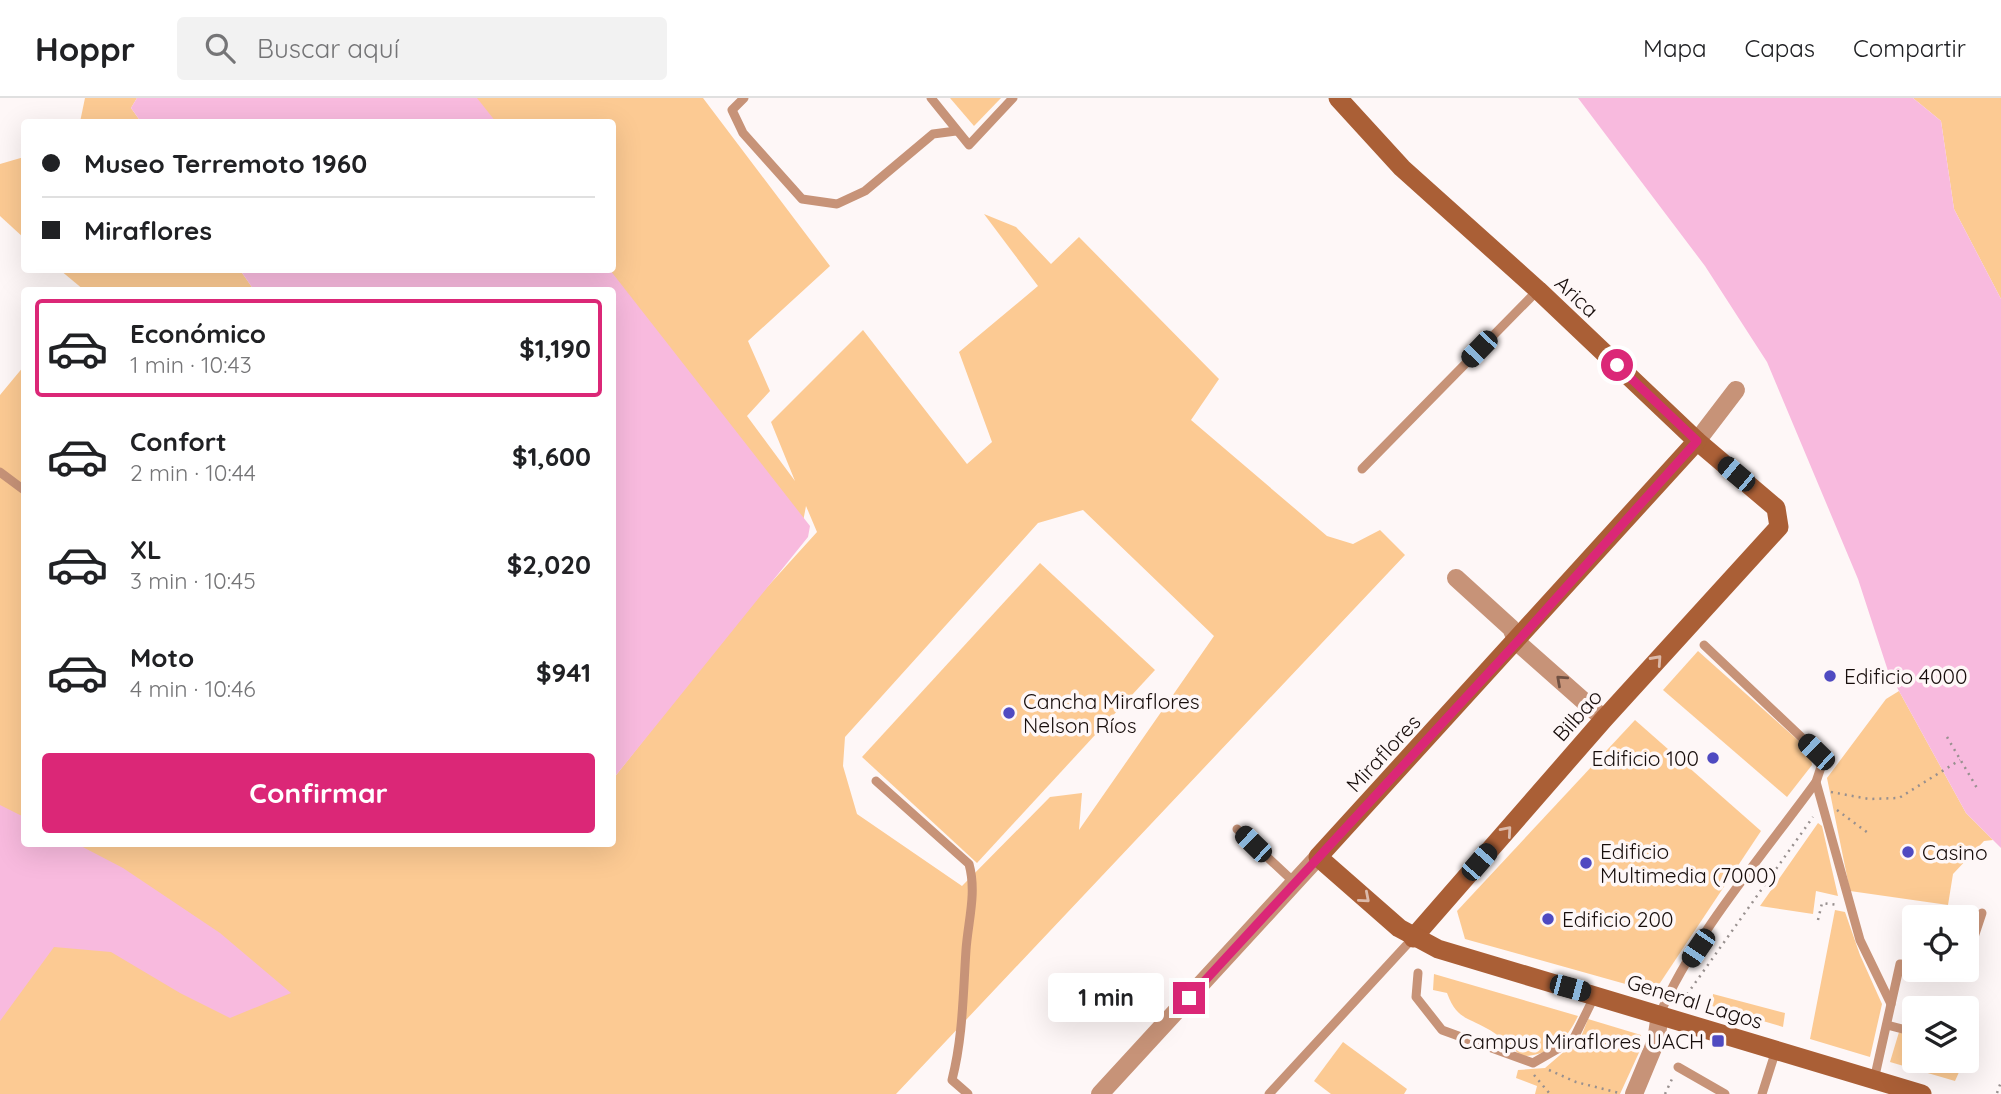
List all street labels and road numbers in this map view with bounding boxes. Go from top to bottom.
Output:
street label: Arica [1550,270,1604,322]
street label: Bilbao [1547,684,1607,746]
street label: Miraflores [1340,709,1426,797]
street label: General Lagos [1624,968,1766,1034]

